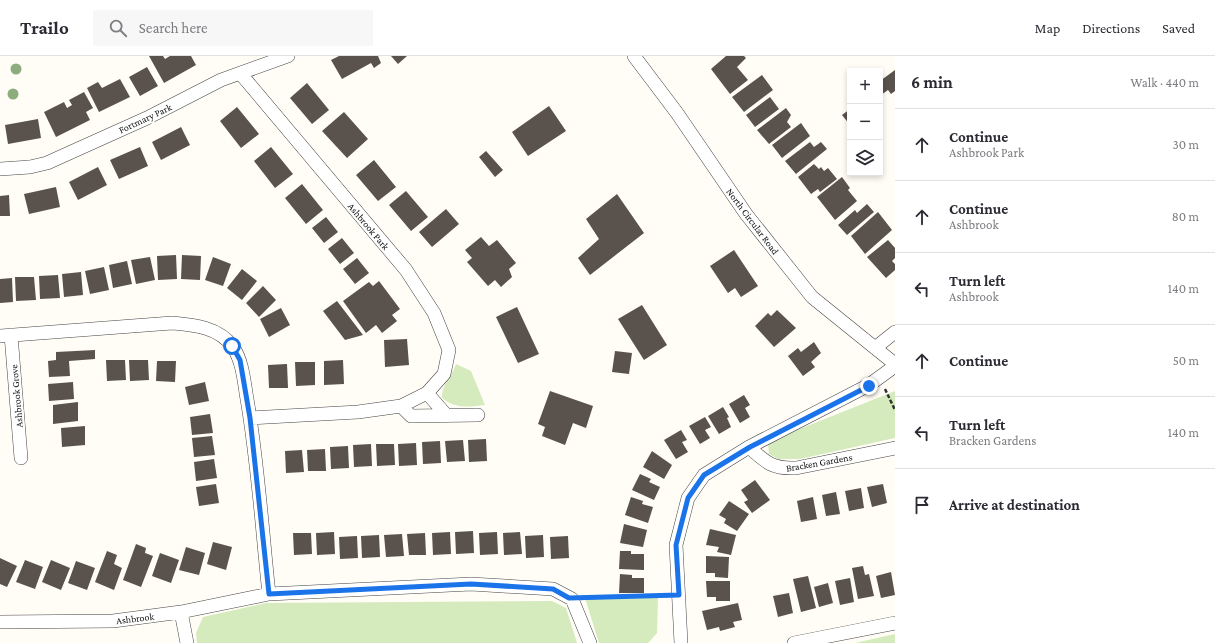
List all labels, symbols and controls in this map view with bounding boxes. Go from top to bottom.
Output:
search box [93,10,373,46]
text: Trailo [20,17,69,38]
icon: search [107,17,129,39]
text: Search here [139,20,208,36]
text: Map [1035,20,1060,36]
text: Directions [1082,20,1140,36]
text: Saved [1162,20,1195,36]
map controls [847,68,883,176]
button: + [847,68,883,104]
text: 6 min [911,73,953,92]
text: Walk · 440 m [1130,75,1199,90]
street label: Fortmary Park [117,101,174,135]
button: − [847,104,883,140]
text: Continue [949,129,1008,145]
icon: ahead [911,134,933,156]
text: 30 m [1173,137,1199,152]
button: layers [847,140,883,176]
text: Ashbrook Park [949,145,1024,160]
street label: North Circular Road [724,186,781,257]
street label: Ashbrook Park [346,201,392,252]
text: Continue [949,201,1008,217]
icon: ahead [911,206,933,228]
text: 80 m [1172,209,1199,224]
text: Ashbrook [949,217,999,232]
text: Turn left [949,273,1005,289]
icon: left [911,278,933,300]
text: 140 m [1168,281,1199,296]
text: Ashbrook [949,289,999,304]
route start [223,337,241,355]
icon: ahead [911,350,933,372]
text: Continue [949,353,1008,369]
text: 50 m [1173,353,1199,368]
street label: Ashbrook Grove [8,363,25,428]
route end [860,377,878,395]
text: Turn left [949,417,1005,433]
icon: left [911,422,933,444]
text: 140 m [1168,425,1199,440]
text: Bracken Gardens [949,433,1036,448]
street label: Bracken Gardens [785,451,853,474]
icon: arrive [911,494,933,516]
text: Arrive at destination [949,497,1080,513]
street label: Ashbrook [115,611,155,626]

